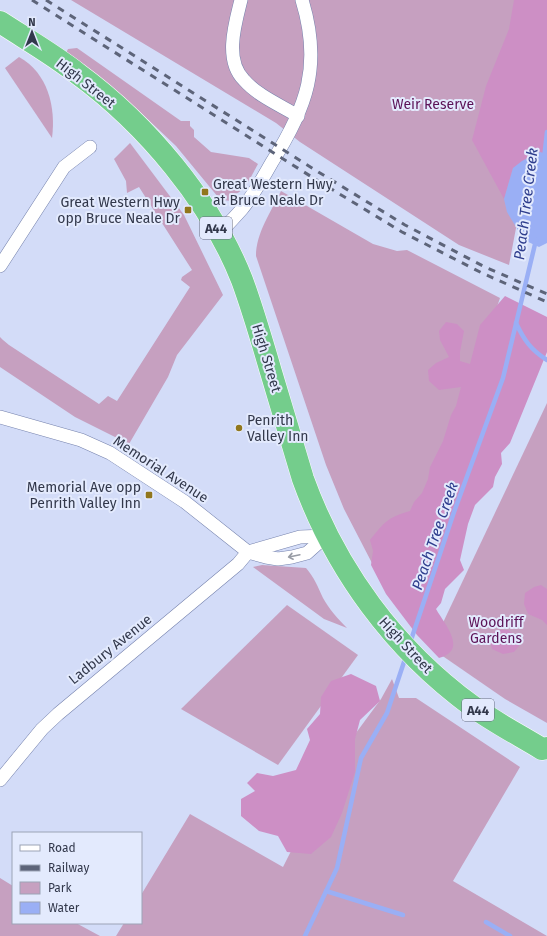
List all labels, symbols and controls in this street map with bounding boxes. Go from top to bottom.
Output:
north arrow [12,12,52,52]
text: N [28,16,36,29]
street label: High Street [53,55,119,112]
park label: Weir Reserve [392,96,474,113]
water label: Peach Tree Creek [510,147,542,261]
place label: Great Western Hwy at Bruce Neale Dr [213,176,333,209]
marker: Great Western Hwy at Bruce Neale Dr [200,187,210,197]
place label: Great Western Hwy opp Bruce Neale Dr [57,194,181,227]
marker: Great Western Hwy opp Bruce Neale Dr [183,205,193,215]
road number: A44 [200,217,232,239]
street label: High Street [248,322,285,395]
place label: Penrith Valley Inn [247,412,309,445]
marker: Penrith Valley Inn [234,423,244,433]
street label: Memorial Avenue [110,432,211,506]
place label: Memorial Ave opp Penrith Valley Inn [27,479,141,512]
water label: Peach Tree Creek [408,480,462,592]
marker: Memorial Ave opp Penrith Valley Inn [144,490,154,500]
one-way arrow [288,553,301,561]
street label: Ladbury Avenue [65,611,155,688]
street label: High Street [375,614,437,678]
park label: Woodriff Gardens [469,614,525,647]
road number: A44 [462,699,494,721]
legend [12,832,142,924]
text: Road [48,841,76,855]
text: Railway [48,861,89,875]
text: Park [48,881,72,895]
text: Water [48,901,80,915]

